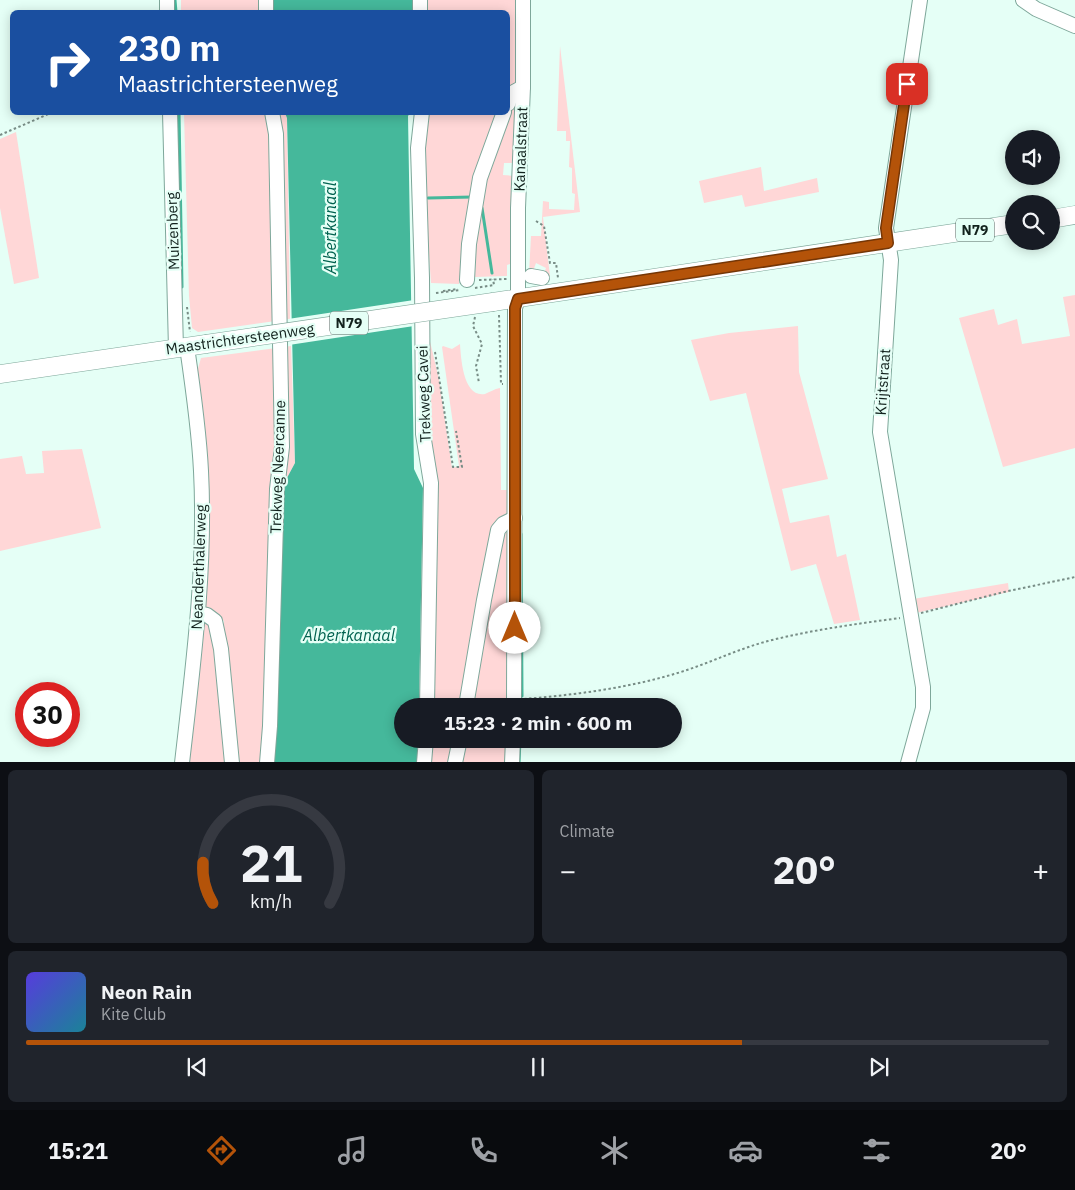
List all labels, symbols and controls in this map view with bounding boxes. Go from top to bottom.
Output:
text: 230 m [118,25,221,71]
icon: right [35,30,100,95]
pin [886,63,928,105]
text: Maastrichtersteenweg [118,69,338,98]
icon: arrive [893,70,921,98]
street label: Kanaalstraat [510,106,531,192]
map controls [1005,130,1060,250]
button: sound [1005,130,1060,185]
water label: Albertkanaal [320,181,340,275]
street label: Muizenberg [162,192,183,270]
button: search [1005,195,1060,250]
road number: N79 [956,218,994,242]
road number: N79 [330,312,368,334]
street label: Maastrichtersteenweg [164,319,316,358]
street label: Trekweg Cavei [412,345,435,443]
street label: Krijtstraat [871,348,894,416]
street label: Trekweg Neercanne [266,400,289,534]
street label: Neanderthalerweg [187,504,210,630]
position arrow [488,601,540,653]
water label: Albertkanaal [302,625,396,645]
speed limit sign: 30 [15,682,80,747]
text: 15:23 · 2 min · 600 m [444,711,632,735]
text: Climate [560,821,615,841]
text: 21 [240,829,302,896]
text: 20° [773,845,836,894]
text: − [560,852,576,889]
text: + [1032,852,1049,889]
text: km/h [250,890,292,913]
text: Neon Rain [101,980,192,1004]
text: Kite Club [101,1004,166,1024]
icon: previous [183,1053,211,1081]
icon: pause [524,1053,552,1081]
icon: next [865,1053,893,1081]
icon: directions [204,1133,239,1168]
icon: music [335,1133,370,1168]
icon: phone [466,1133,501,1168]
icon: climate [597,1133,632,1168]
icon: car [728,1133,763,1168]
icon: filters [859,1133,894,1168]
text: 15:21 [48,1136,108,1165]
text: 20° [990,1136,1027,1165]

